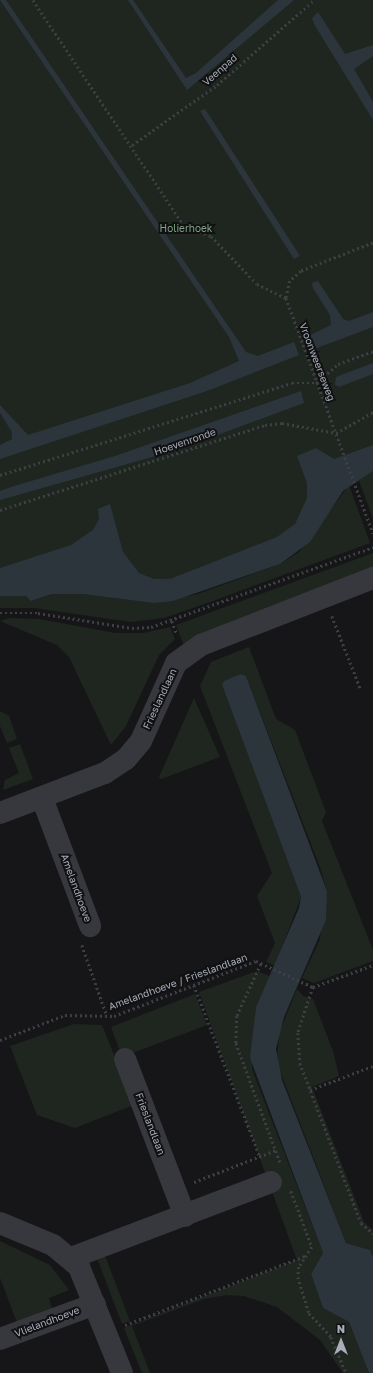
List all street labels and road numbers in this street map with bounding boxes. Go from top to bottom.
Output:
street label: Veenpad [200,52,240,88]
street label: Vroonweerseweg [297,321,337,403]
street label: Hoevenronde [153,426,217,458]
street label: Frieslandlaan [141,667,179,731]
street label: Amelandhoeve [58,852,94,924]
street label: Amelandhoeve / Frieslandlaan [107,951,249,1013]
street label: Frieslandlaan [133,1091,167,1157]
street label: Vlielandhoeve [13,1304,81,1340]

